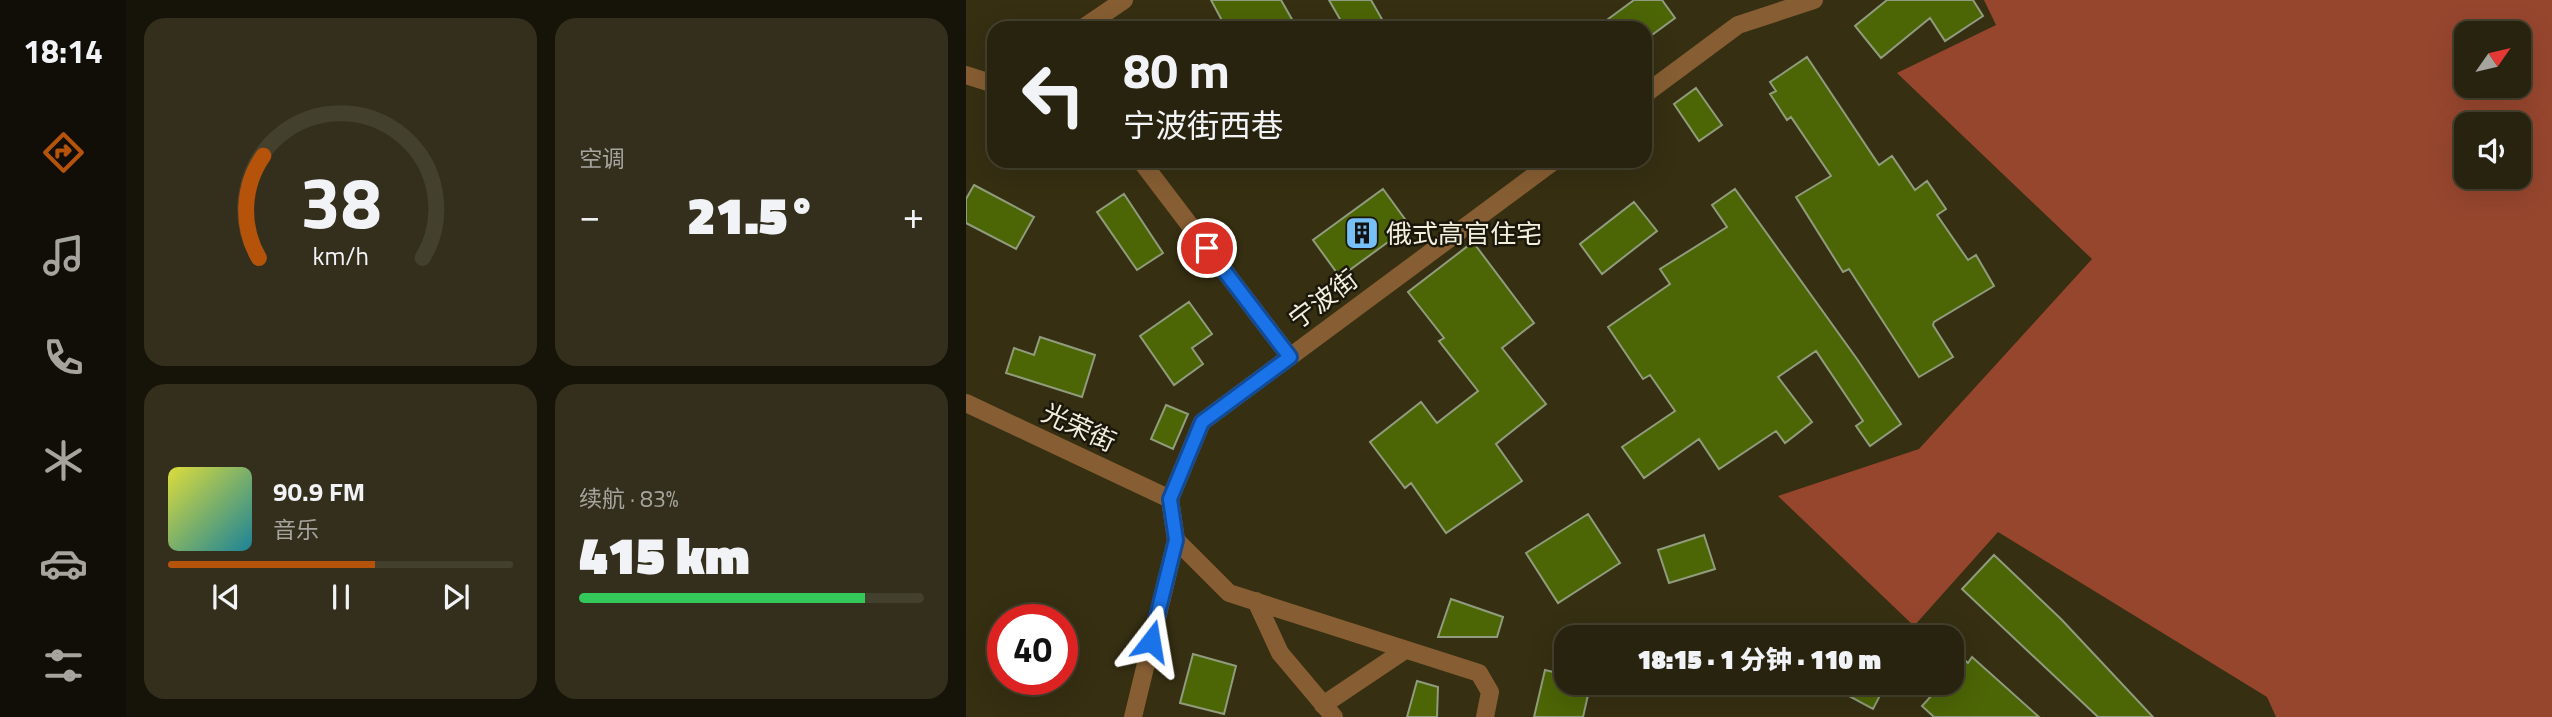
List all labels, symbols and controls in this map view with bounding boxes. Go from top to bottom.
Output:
north arrow [2454,21,2530,98]
map controls [2454,21,2531,189]
text: 18:14 [23,27,103,75]
text: 80 m [1123,32,1230,107]
icon: left [1008,49,1099,140]
text: 宁波街西巷 [1123,101,1283,149]
button: sound [2454,112,2531,189]
icon: directions [39,128,88,177]
text: 空调 [579,141,625,176]
text: 38 [300,146,381,256]
text: 21.5° [687,175,816,254]
text: − [579,186,600,244]
text: + [903,186,924,244]
building icon: 俄式高官住宅 [1343,214,1381,252]
place label: 俄式高官住宅 [1386,214,1542,253]
pin [1177,218,1237,278]
icon: arrive [1188,229,1226,267]
icon: music [39,231,88,280]
text: km/h [312,237,369,275]
street label: 宁波街 [1280,260,1366,338]
icon: phone [39,333,88,382]
street label: 光荣街 [1035,393,1123,461]
icon: climate [39,436,88,485]
text: 90.9 FM [273,472,365,511]
text: 续航 · 83% [579,481,679,516]
text: 音乐 [273,512,319,547]
text: 415 km [579,515,750,594]
icon: car [39,539,88,588]
icon: previous [207,578,245,616]
icon: pause [322,578,360,616]
icon: next [437,578,475,616]
speed limit sign: 40 [987,604,1078,695]
position arrow [1114,604,1188,678]
text: 18:15 · 1 分钟 · 110 m [1637,640,1881,679]
icon: filters [39,641,88,690]

